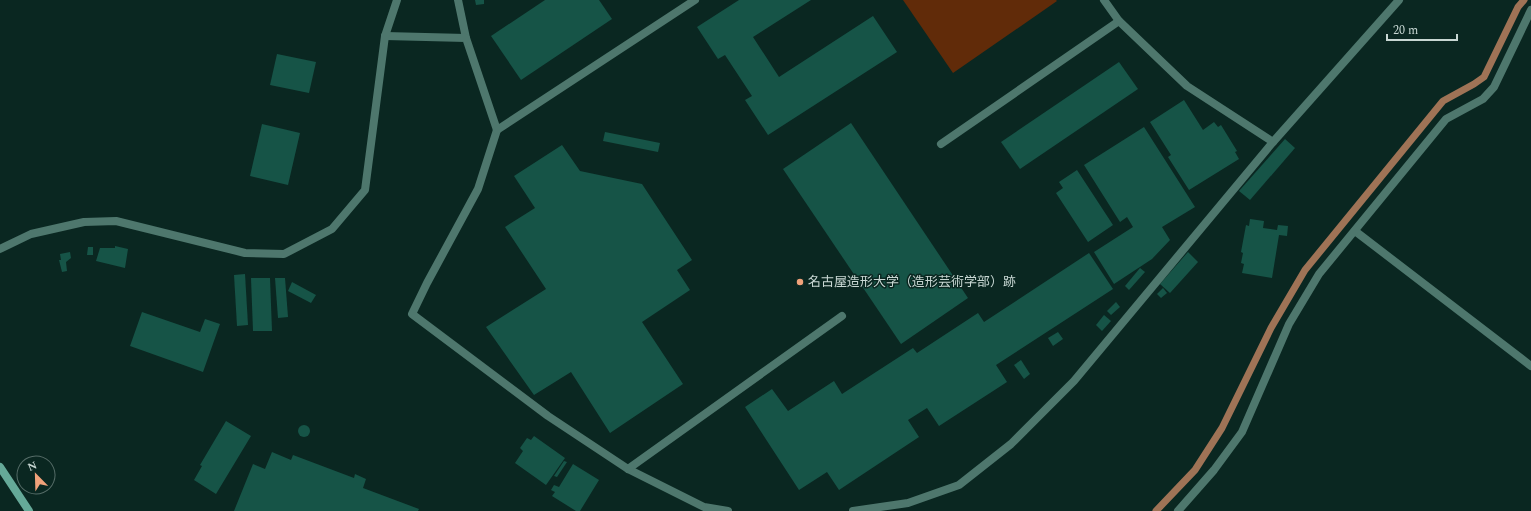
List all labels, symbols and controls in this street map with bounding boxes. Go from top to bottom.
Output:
scale bar [1387,16,1457,42]
text: 20 m [1393,21,1418,40]
place label: 名古屋造形大学（造形芸術学部）跡 [808,272,1016,292]
marker: 名古屋造形大学（造形芸術学部）跡 [795,277,805,287]
north arrow [16,455,56,495]
text: N [25,457,40,476]

